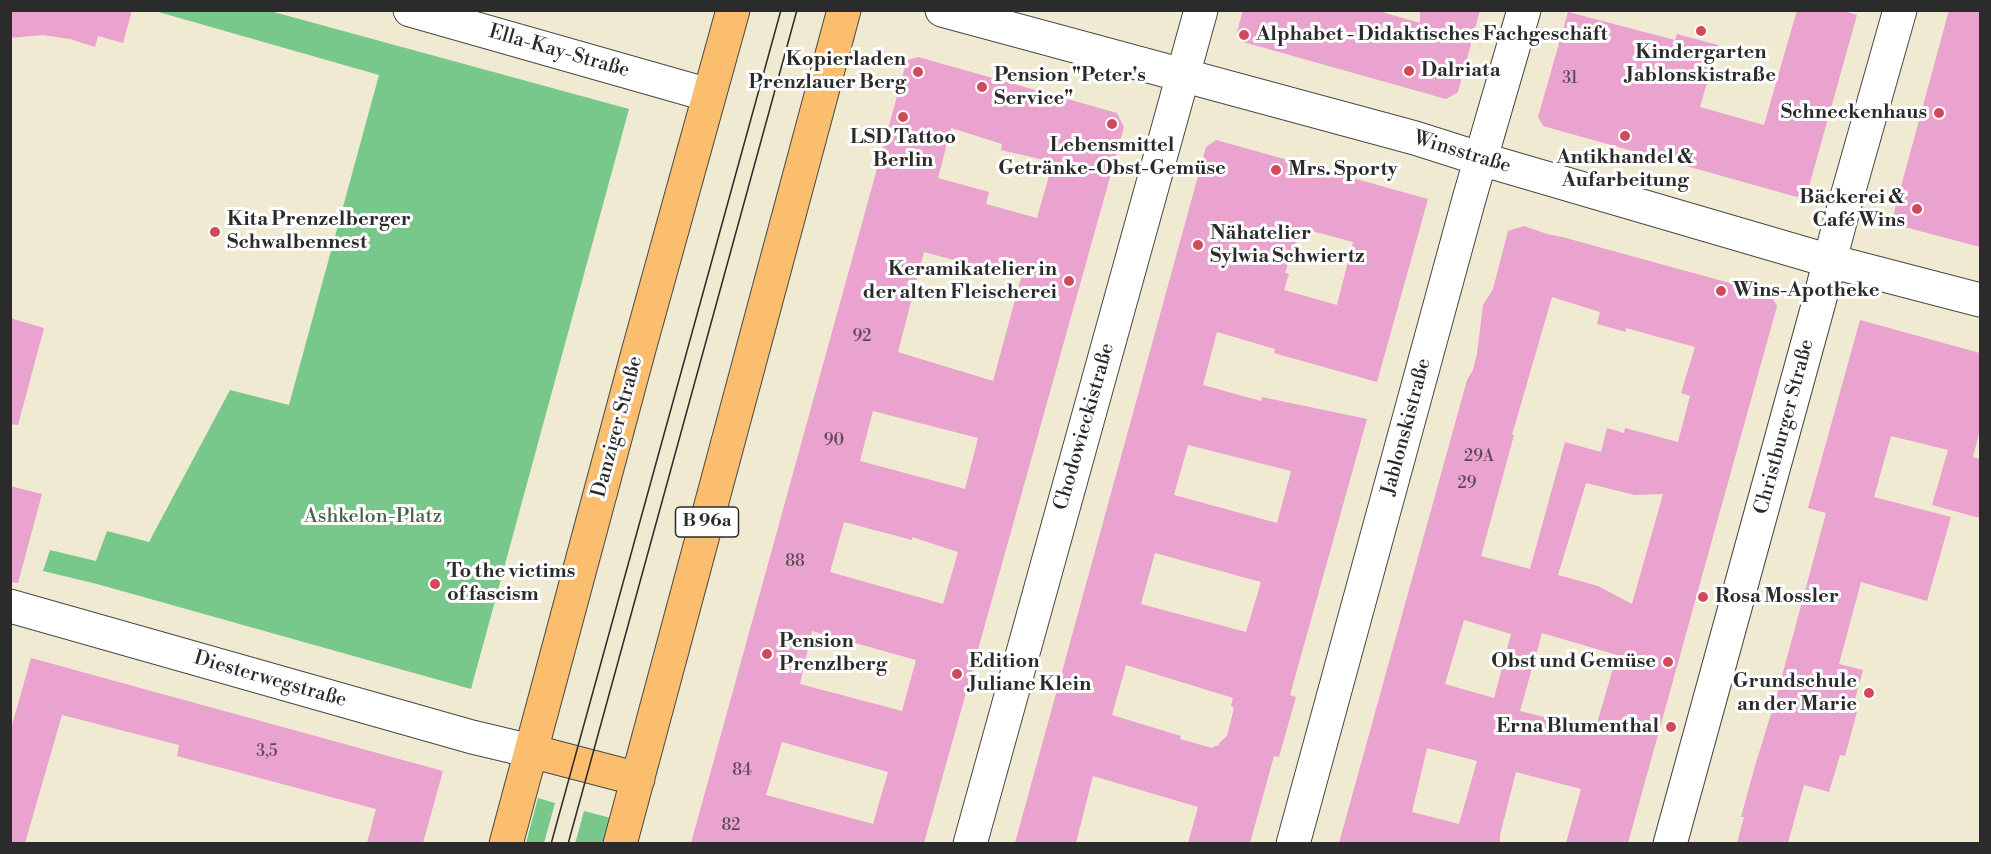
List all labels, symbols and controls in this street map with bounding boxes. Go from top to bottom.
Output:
street label: Ella-Kay-Straße [486,20,632,84]
place label: Alphabet - Didaktisches Fachgeschäft [1256,23,1608,47]
marker: Kindergarten Jablonskistraße [1694,24,1708,38]
marker: Alphabet - Didaktisches Fachgeschäft [1237,28,1251,42]
place label: Kindergarten Jablonskistraße [1626,41,1776,88]
place label: Kopierladen Prenzlauer Berg [748,48,906,95]
place label: Dalriata [1421,59,1500,83]
place label: Pension "Peter's Service" [994,64,1146,111]
marker: Dalriata [1402,64,1416,78]
marker: Kopierladen Prenzlauer Berg [911,65,925,79]
house number: 31 [1562,69,1578,89]
marker: Pension "Peter's Service" [975,80,989,94]
place label: Schneckenhaus [1781,101,1927,125]
marker: Schneckenhaus [1932,106,1946,120]
marker: LSD Tattoo Berlin [896,110,910,124]
marker: Lebensmittel Getränke-Obst-Gemüse [1105,117,1119,131]
place label: LSD Tattoo Berlin [850,126,956,173]
street label: Winsstraße [1410,127,1514,179]
marker: Antikhandel & Aufarbeitung [1618,129,1632,143]
place label: Lebensmittel Getränke-Obst-Gemüse [998,134,1226,181]
place label: Antikhandel & Aufarbeitung [1556,146,1694,193]
place label: Mrs. Sporty [1288,158,1397,182]
marker: Mrs. Sporty [1269,163,1283,177]
place label: Bäckerei & Café Wins [1799,186,1905,233]
marker: Bäckerei & Café Wins [1910,202,1924,216]
place label: Kita Prenzelberger Schwalbennest [227,208,411,255]
place label: Nähatelier Sylwia Schwiertz [1210,222,1364,269]
marker: Kita Prenzelberger Schwalbennest [208,225,222,239]
marker: Nähatelier Sylwia Schwiertz [1191,238,1205,252]
place label: Keramikatelier in der alten Fleischerei [863,258,1057,305]
marker: Keramikatelier in der alten Fleischerei [1062,274,1076,288]
place label: Wins-Apotheke [1733,279,1879,303]
marker: Wins-Apotheke [1714,284,1728,298]
house number: 92 [853,327,871,347]
street label: Christburger Straße [1750,337,1820,517]
street label: Chodowieckistraße [1050,341,1120,513]
street label: Danziger Straße [588,354,648,500]
street label: Jablonskistraße [1377,356,1437,498]
house number: 90 [824,431,844,451]
house number: 29A [1464,447,1494,467]
house number: 29 [1458,474,1476,494]
park label: Ashkelon-Platz [304,505,442,529]
road number: B 96a [676,507,738,537]
house number: 88 [785,552,805,572]
place label: To the victims of fascism [447,560,575,607]
marker: To the victims of fascism [428,577,442,591]
place label: Rosa Mossler [1715,585,1839,609]
marker: Rosa Mossler [1696,590,1710,604]
place label: Pension Prenzlberg [779,630,887,677]
street label: Diesterwegstraße [191,647,349,713]
marker: Pension Prenzlberg [760,647,774,661]
place label: Edition Juliane Klein [969,650,1091,697]
place label: Obst und Gemüse [1491,650,1656,674]
marker: Obst und Gemüse [1661,655,1675,669]
marker: Edition Juliane Klein [950,667,964,681]
place label: Grundschule an der Marie [1733,670,1857,717]
marker: Grundschule an der Marie [1862,686,1876,700]
place label: Erna Blumenthal [1496,715,1659,739]
marker: Erna Blumenthal [1664,720,1678,734]
house number: 3,5 [256,742,278,762]
house number: 84 [732,761,752,781]
house number: 82 [722,816,740,836]

